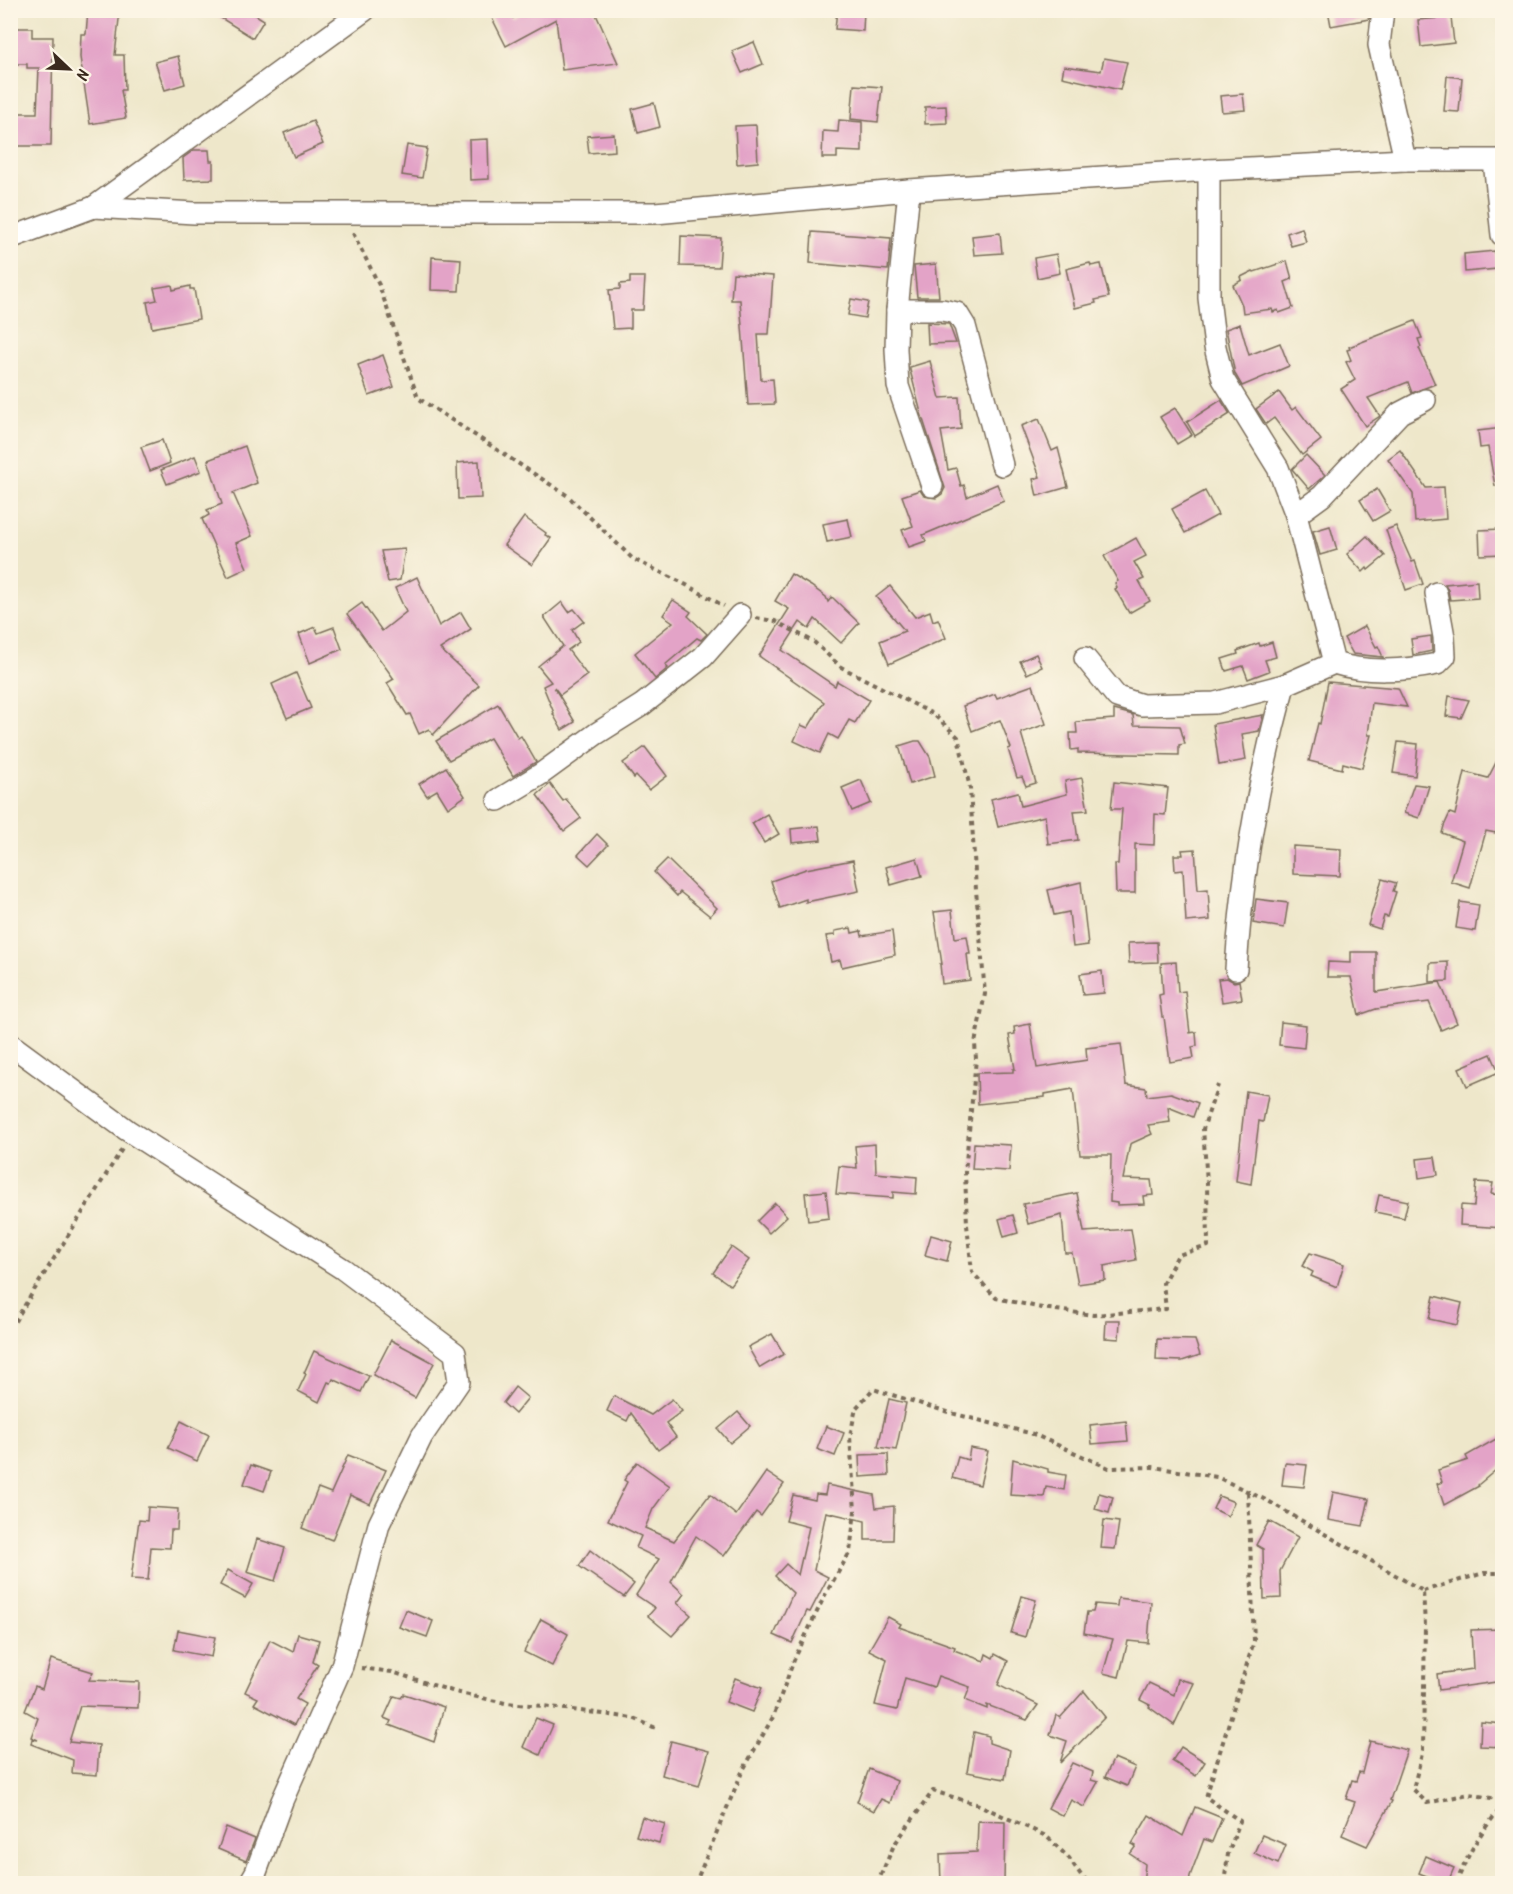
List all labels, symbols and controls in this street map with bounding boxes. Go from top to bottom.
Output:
north arrow [39,39,99,99]
text: N [68,65,95,84]

